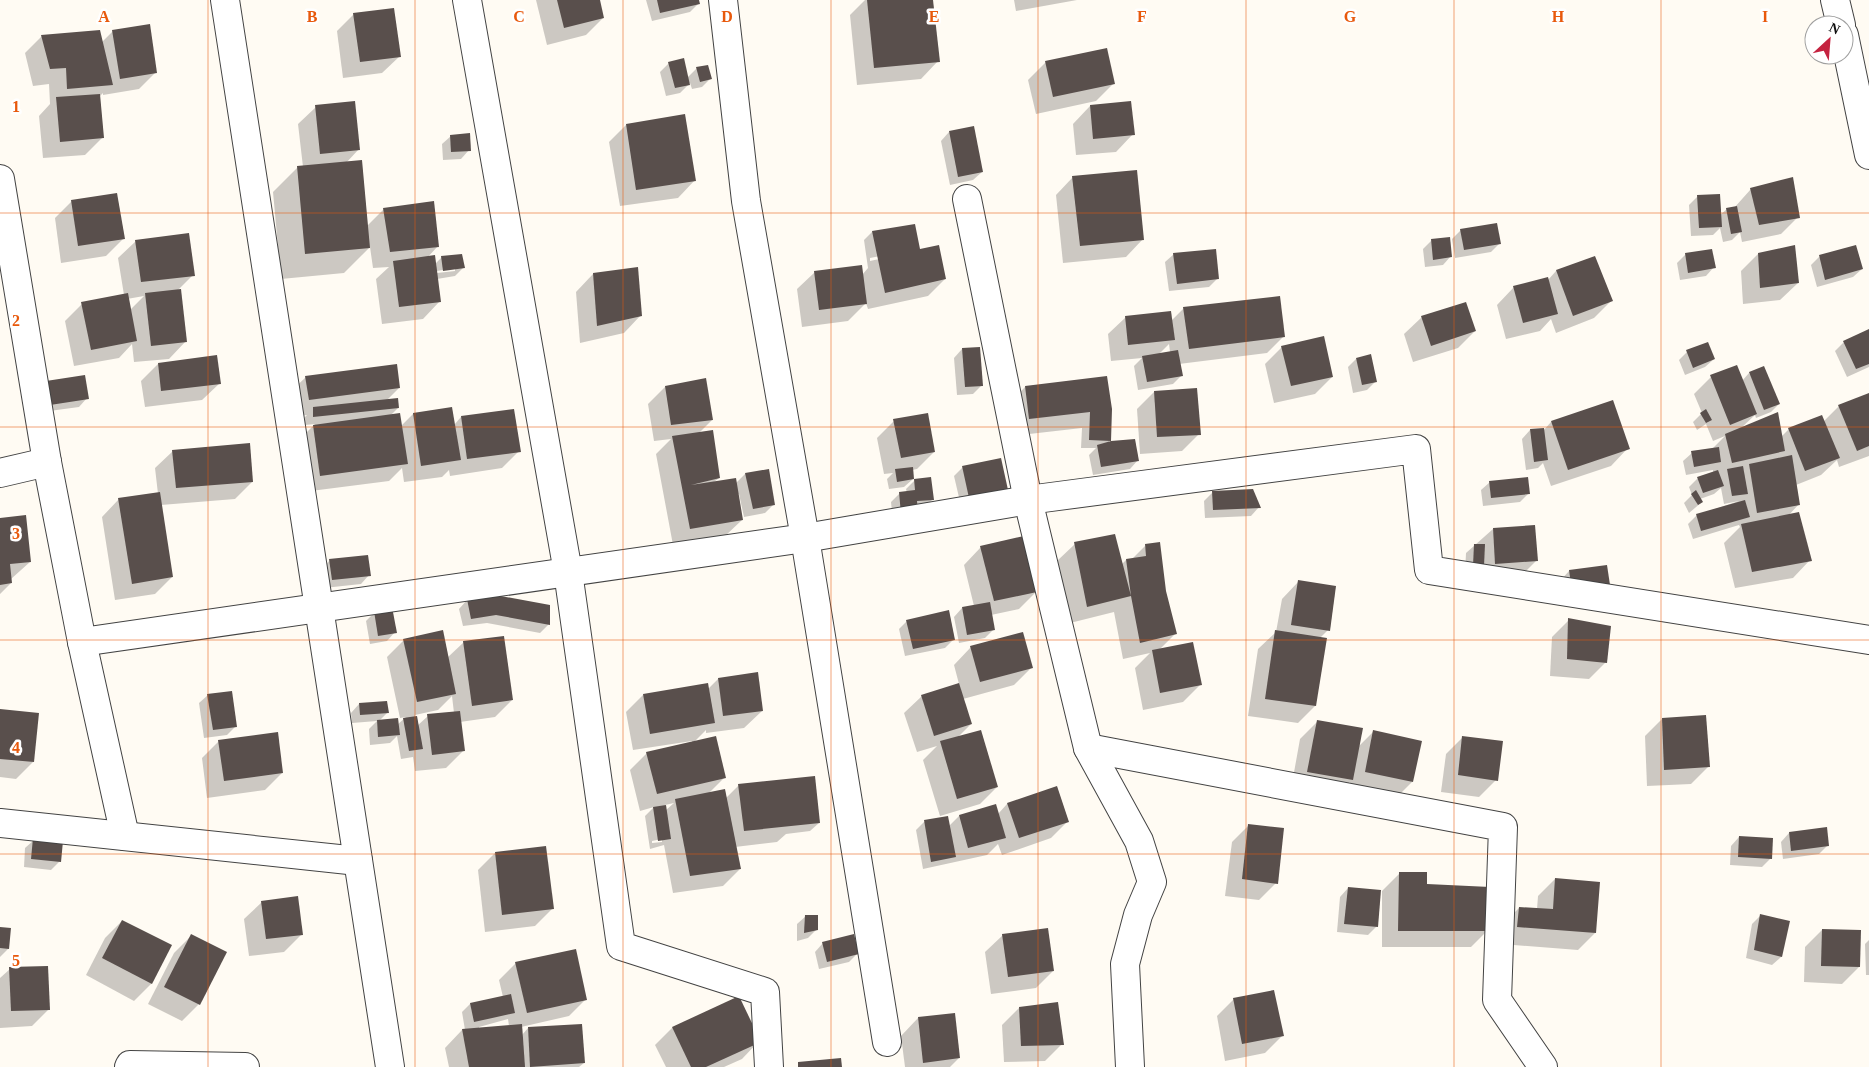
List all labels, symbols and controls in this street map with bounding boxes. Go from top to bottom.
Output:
text: A [98,8,110,25]
text: B [307,8,318,25]
text: C [513,8,525,25]
text: D [721,8,733,25]
text: E [929,8,939,25]
text: F [1137,8,1147,25]
text: G [1344,8,1357,25]
text: H [1552,8,1565,25]
text: I [1762,8,1768,25]
north arrow [1804,15,1854,65]
text: N [1827,20,1842,38]
text: 1 [12,98,20,115]
text: 2 [12,312,20,329]
text: 3 [12,525,20,542]
text: 4 [12,739,20,756]
text: 5 [12,952,20,969]

